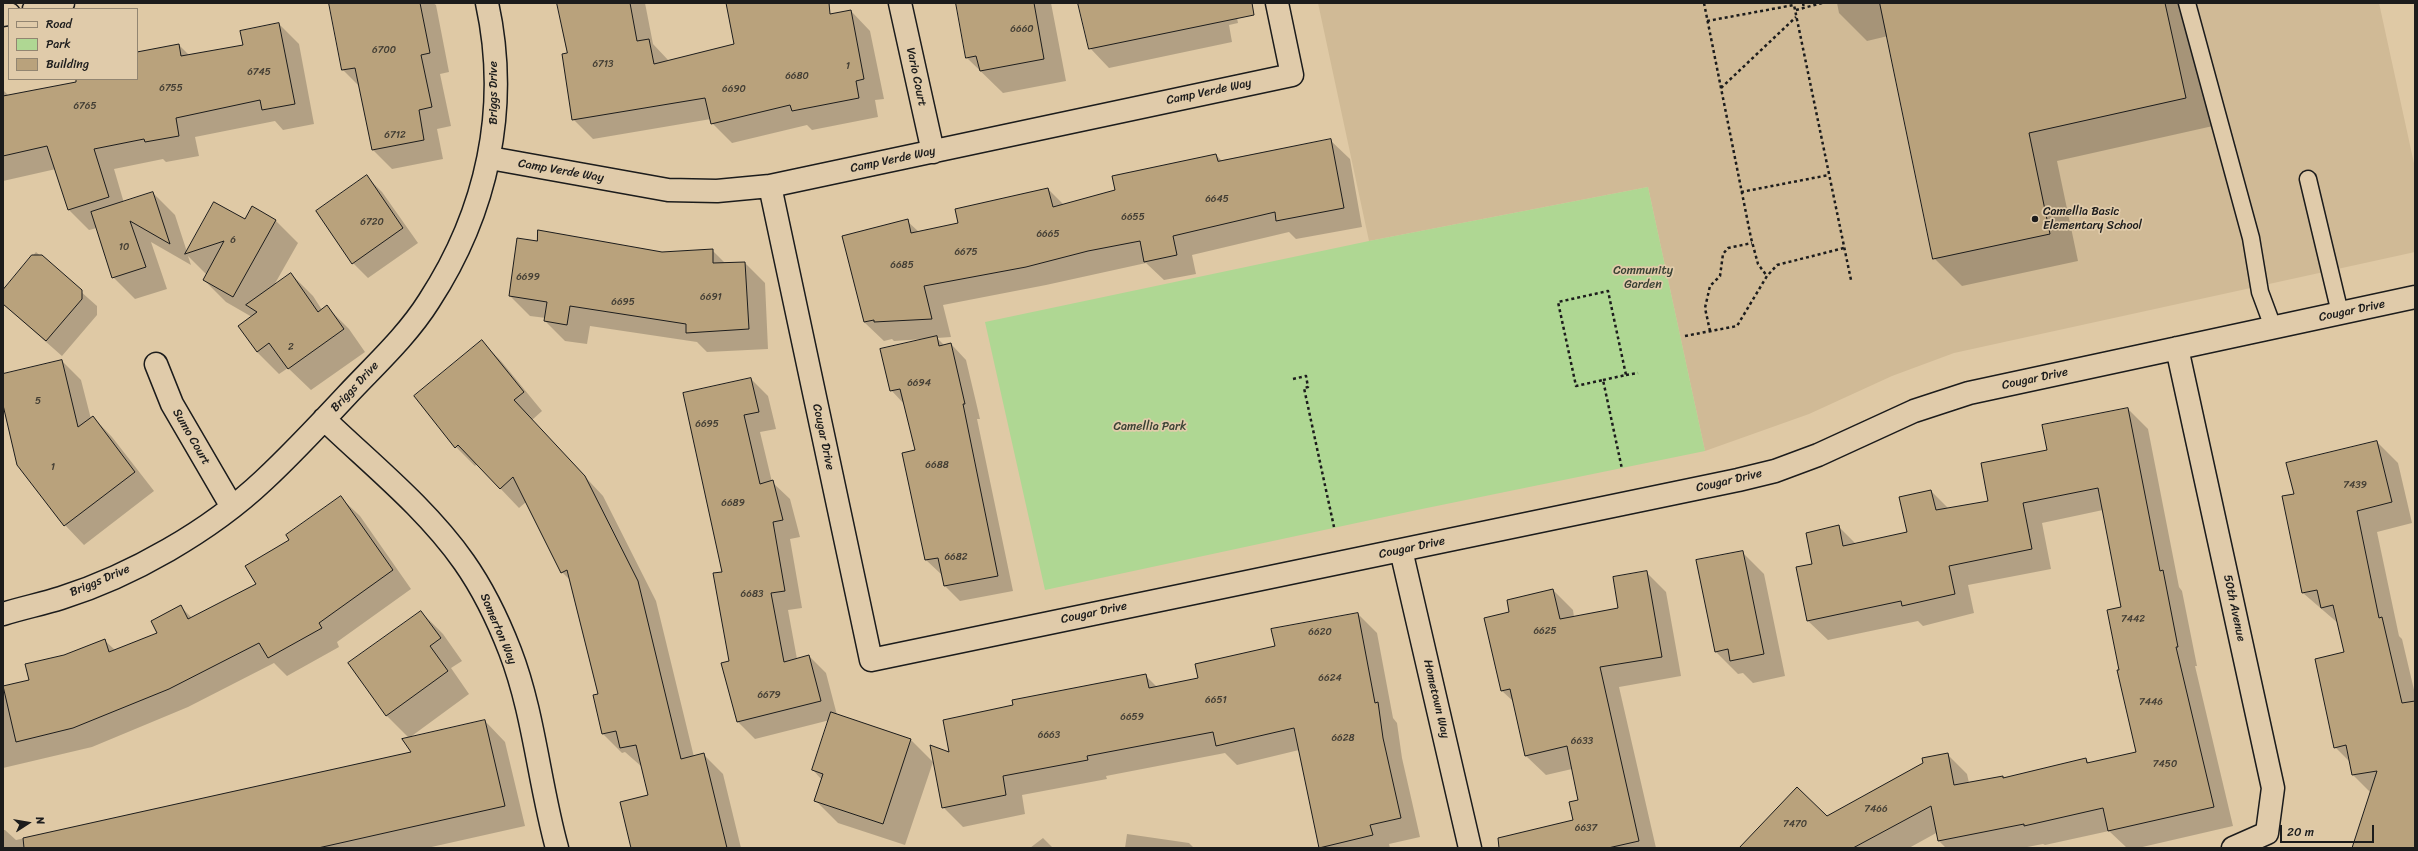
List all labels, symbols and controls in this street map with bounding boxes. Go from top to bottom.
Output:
legend [8,8,138,80]
text: Road [46,13,72,35]
house number: 6660 [1010,23,1034,35]
text: Park [46,33,71,55]
house number: 6700 [372,44,396,56]
street label: Vario Court [903,46,929,108]
text: Building [46,53,89,75]
house number: 6713 [592,58,614,70]
house number: 1 [846,60,850,72]
street label: Briggs Drive [487,61,501,125]
house number: 6745 [247,66,271,78]
house number: 6680 [785,70,809,82]
street label: Camp Verde Way [1165,76,1253,108]
house number: 6755 [159,82,183,94]
house number: 6690 [722,83,746,95]
house number: 6765 [73,100,97,112]
house number: 6712 [384,129,406,141]
street label: Camp Verde Way [849,144,937,176]
street label: Camp Verde Way [517,156,605,186]
house number: 6645 [1205,193,1229,205]
place label: Camellia Basic Elementary School [2043,205,2142,233]
house number: 6655 [1121,211,1145,223]
marker: Camellia Basic Elementary School [2030,214,2040,224]
house number: 6720 [360,216,384,228]
house number: 6665 [1036,228,1060,240]
house number: 6 [230,234,236,246]
house number: 10 [119,241,129,253]
house number: 6675 [954,246,978,258]
house number: 6685 [890,259,914,271]
park label: Community Garden [1613,264,1673,292]
house number: 6699 [516,271,540,283]
house number: 6691 [700,291,722,303]
house number: 6695 [611,296,635,308]
street label: Cougar Drive [2318,297,2386,325]
house number: 2 [288,341,294,353]
street label: Briggs Drive [328,359,382,415]
street label: Cougar Drive [2001,365,2069,393]
house number: 6694 [907,377,931,389]
house number: 5 [35,395,41,407]
street label: Cougar Drive [809,403,837,471]
street label: Sumo Court [169,406,213,468]
house number: 6695 [695,418,719,430]
park label: Camellia Park [1114,420,1186,434]
house number: 6688 [925,459,949,471]
house number: 1 [51,461,55,473]
street label: Cougar Drive [1695,466,1763,496]
house number: 7439 [2343,479,2367,491]
house number: 6689 [721,497,745,509]
street label: Cougar Drive [1378,534,1446,562]
house number: 6682 [944,551,968,563]
street label: Briggs Drive [68,562,132,600]
street label: 50th Avenue [2220,573,2248,643]
house number: 6683 [741,588,763,600]
street label: Somerton Way [477,591,519,667]
street label: Cougar Drive [1060,599,1128,627]
house number: 7442 [2121,613,2145,625]
house number: 6625 [1533,625,1557,637]
house number: 6620 [1308,626,1332,638]
street label: Hometown Way [1420,658,1452,740]
house number: 6624 [1318,672,1342,684]
house number: 6679 [757,689,781,701]
house number: 6651 [1205,694,1227,706]
house number: 7446 [2139,696,2163,708]
house number: 6659 [1120,711,1144,723]
house number: 6663 [1038,729,1060,741]
house number: 6628 [1331,732,1355,744]
house number: 6633 [1571,735,1593,747]
house number: 7450 [2153,758,2177,770]
north arrow [8,803,48,843]
house number: 7466 [1864,803,1888,815]
text: N [30,815,50,826]
scale bar [2282,817,2376,843]
house number: 7470 [1783,818,1807,830]
text: 20 m [2287,821,2314,843]
house number: 6637 [1575,822,1597,834]

